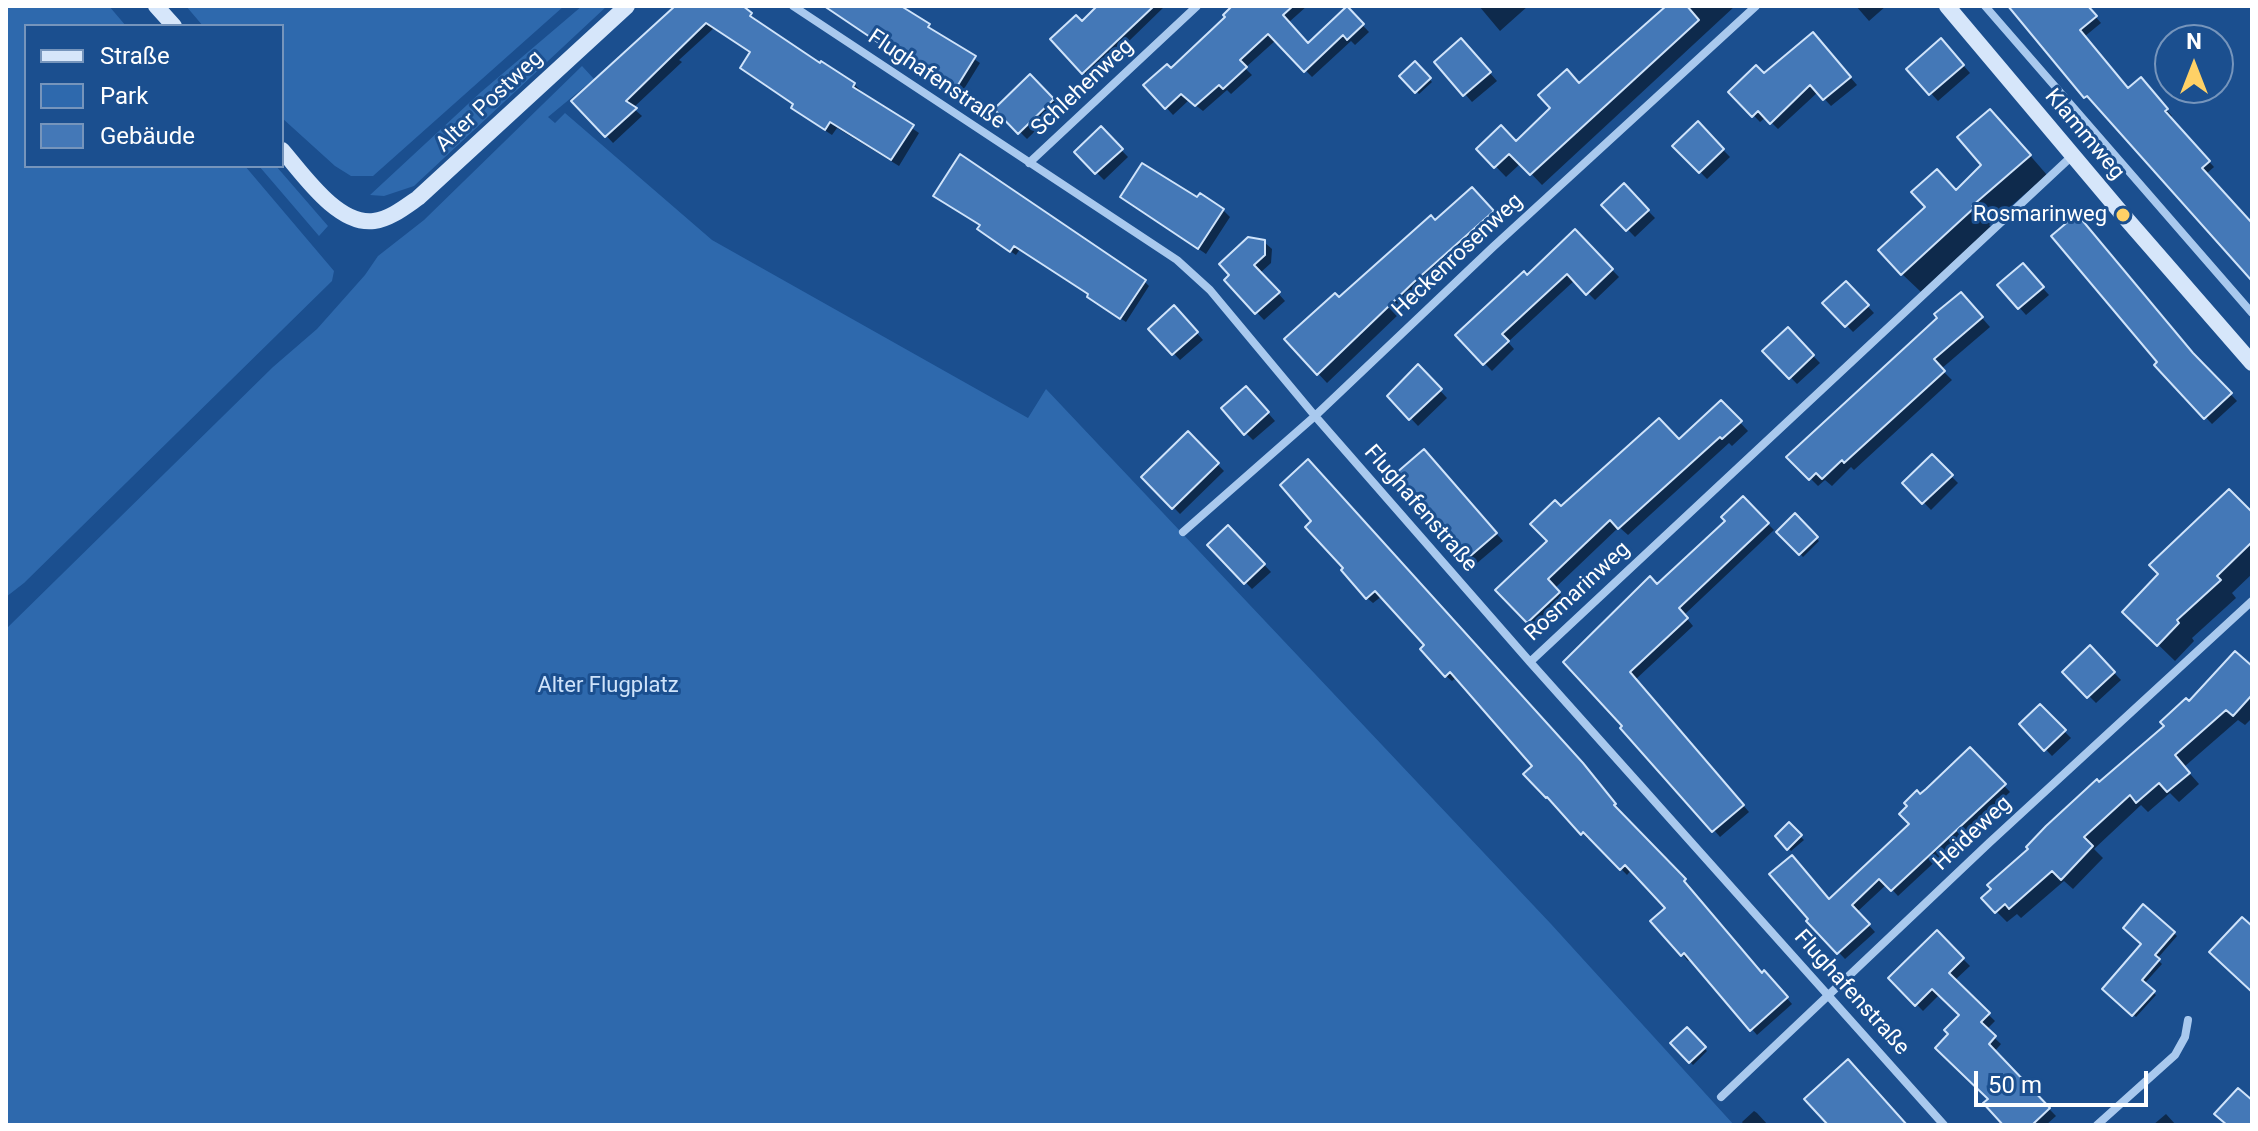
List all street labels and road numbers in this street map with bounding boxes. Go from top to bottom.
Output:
street label: Flughafenstraße [862,24,1010,136]
street label: Schlehenweg [1026,34,1140,142]
street label: Alter Postweg [431,46,549,158]
street label: Klammweg [2038,84,2130,186]
street label: Heckenrosenweg [1387,189,1529,323]
street label: Flughafenstraße [1358,440,1482,578]
street label: Rosmarinweg [1520,537,1636,647]
street label: Heideweg [1928,791,2018,877]
street label: Flughafenstraße [1788,925,1914,1061]

